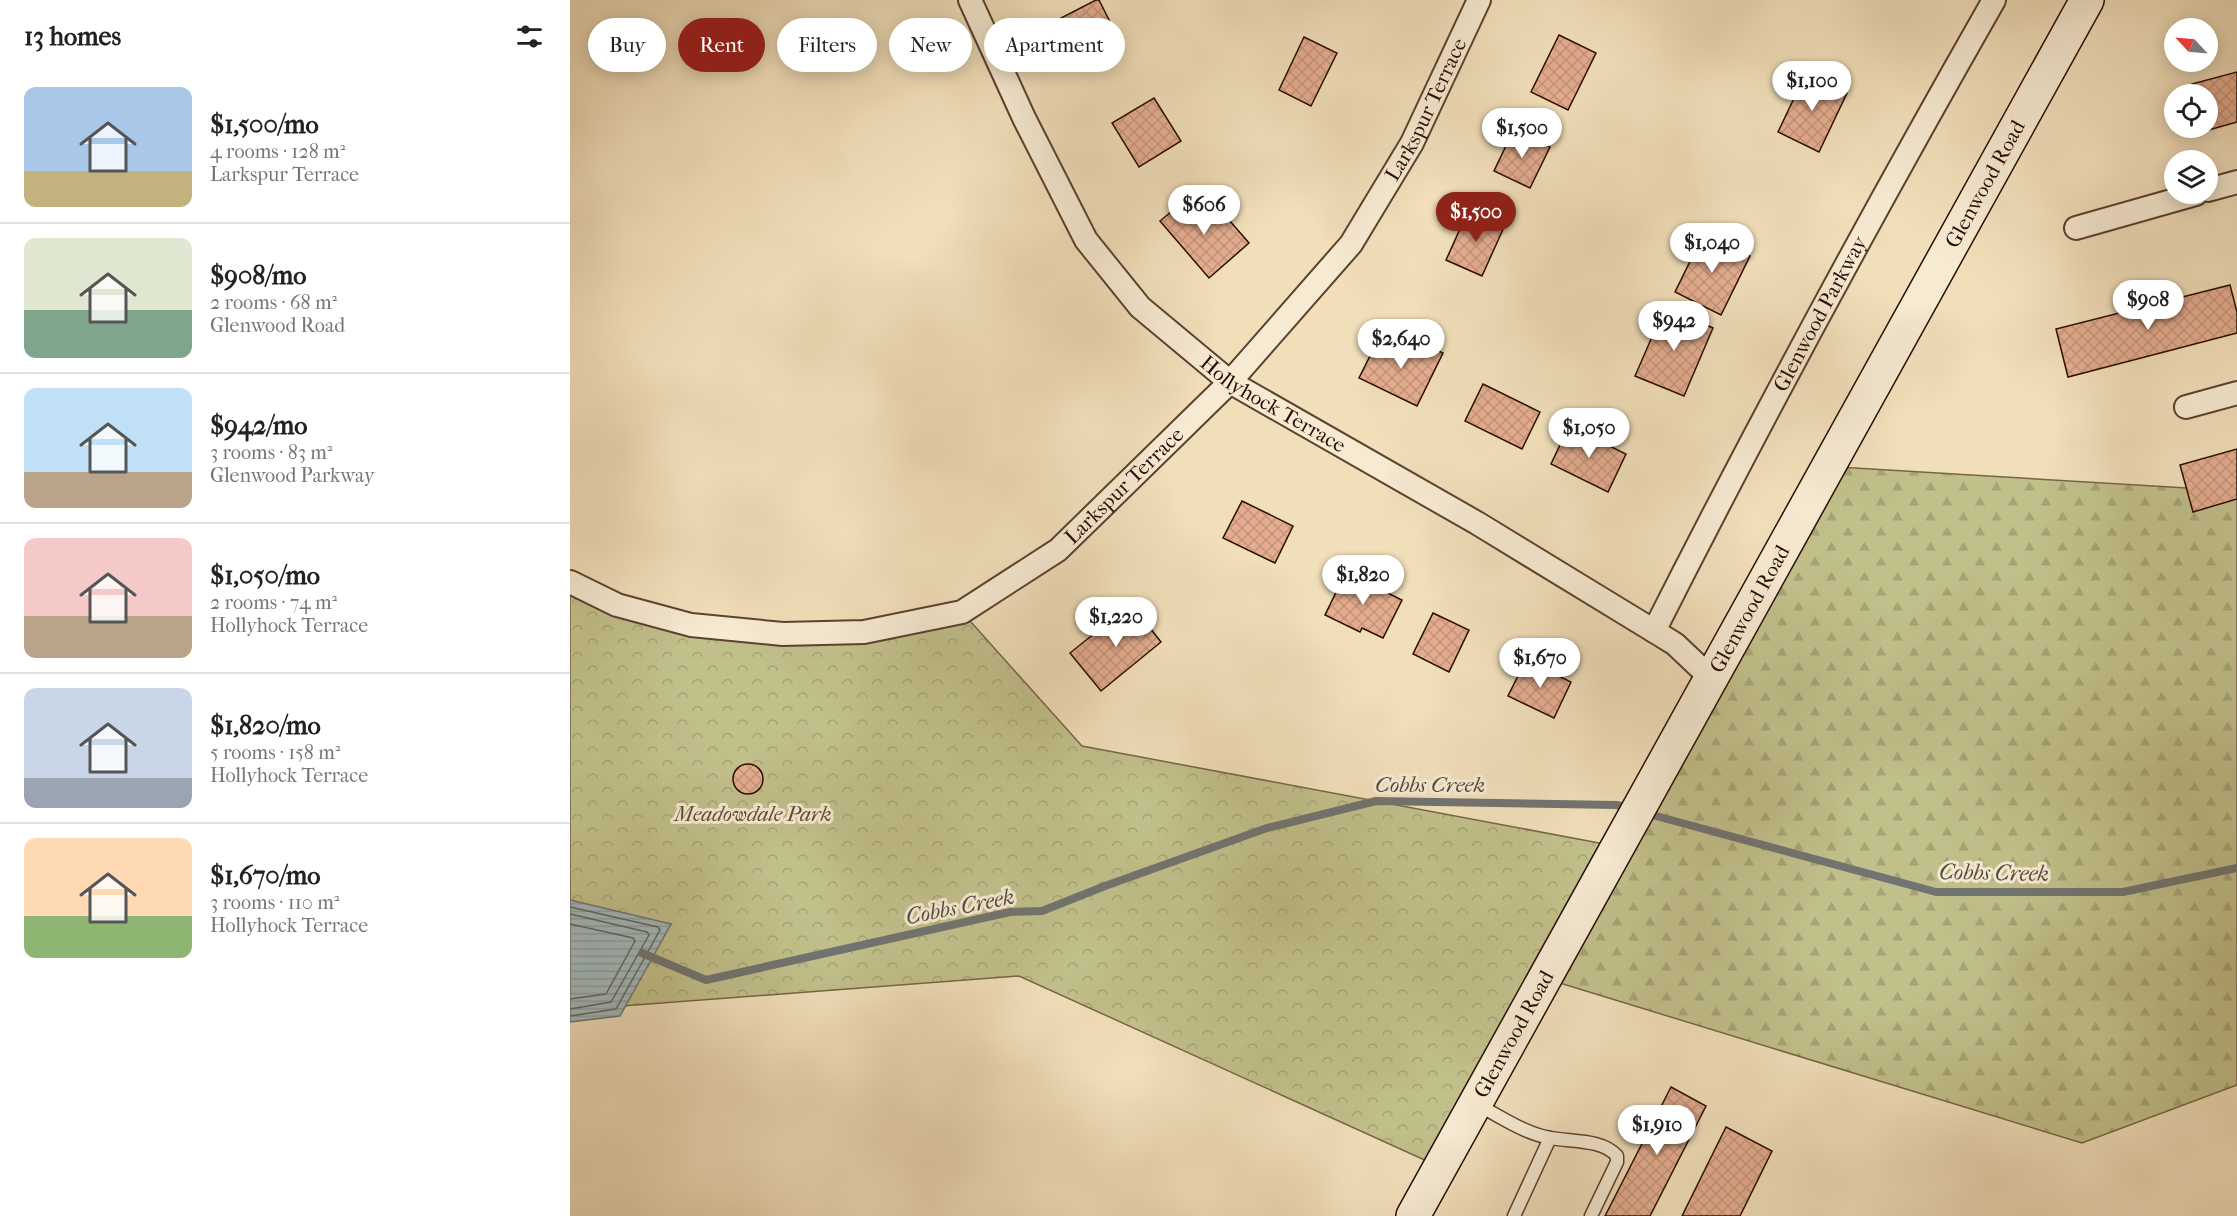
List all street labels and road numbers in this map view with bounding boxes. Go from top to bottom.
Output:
street label: Larkspur Terrace [1380,34,1471,185]
street label: Glenwood Road [1940,116,2030,252]
street label: Glenwood Parkway [1768,231,1872,396]
street label: Hollyhock Terrace [1196,350,1350,457]
street label: Larkspur Terrace [1060,422,1188,549]
street label: Glenwood Road [1705,541,1795,677]
street label: Glenwood Road [1469,966,1559,1102]

